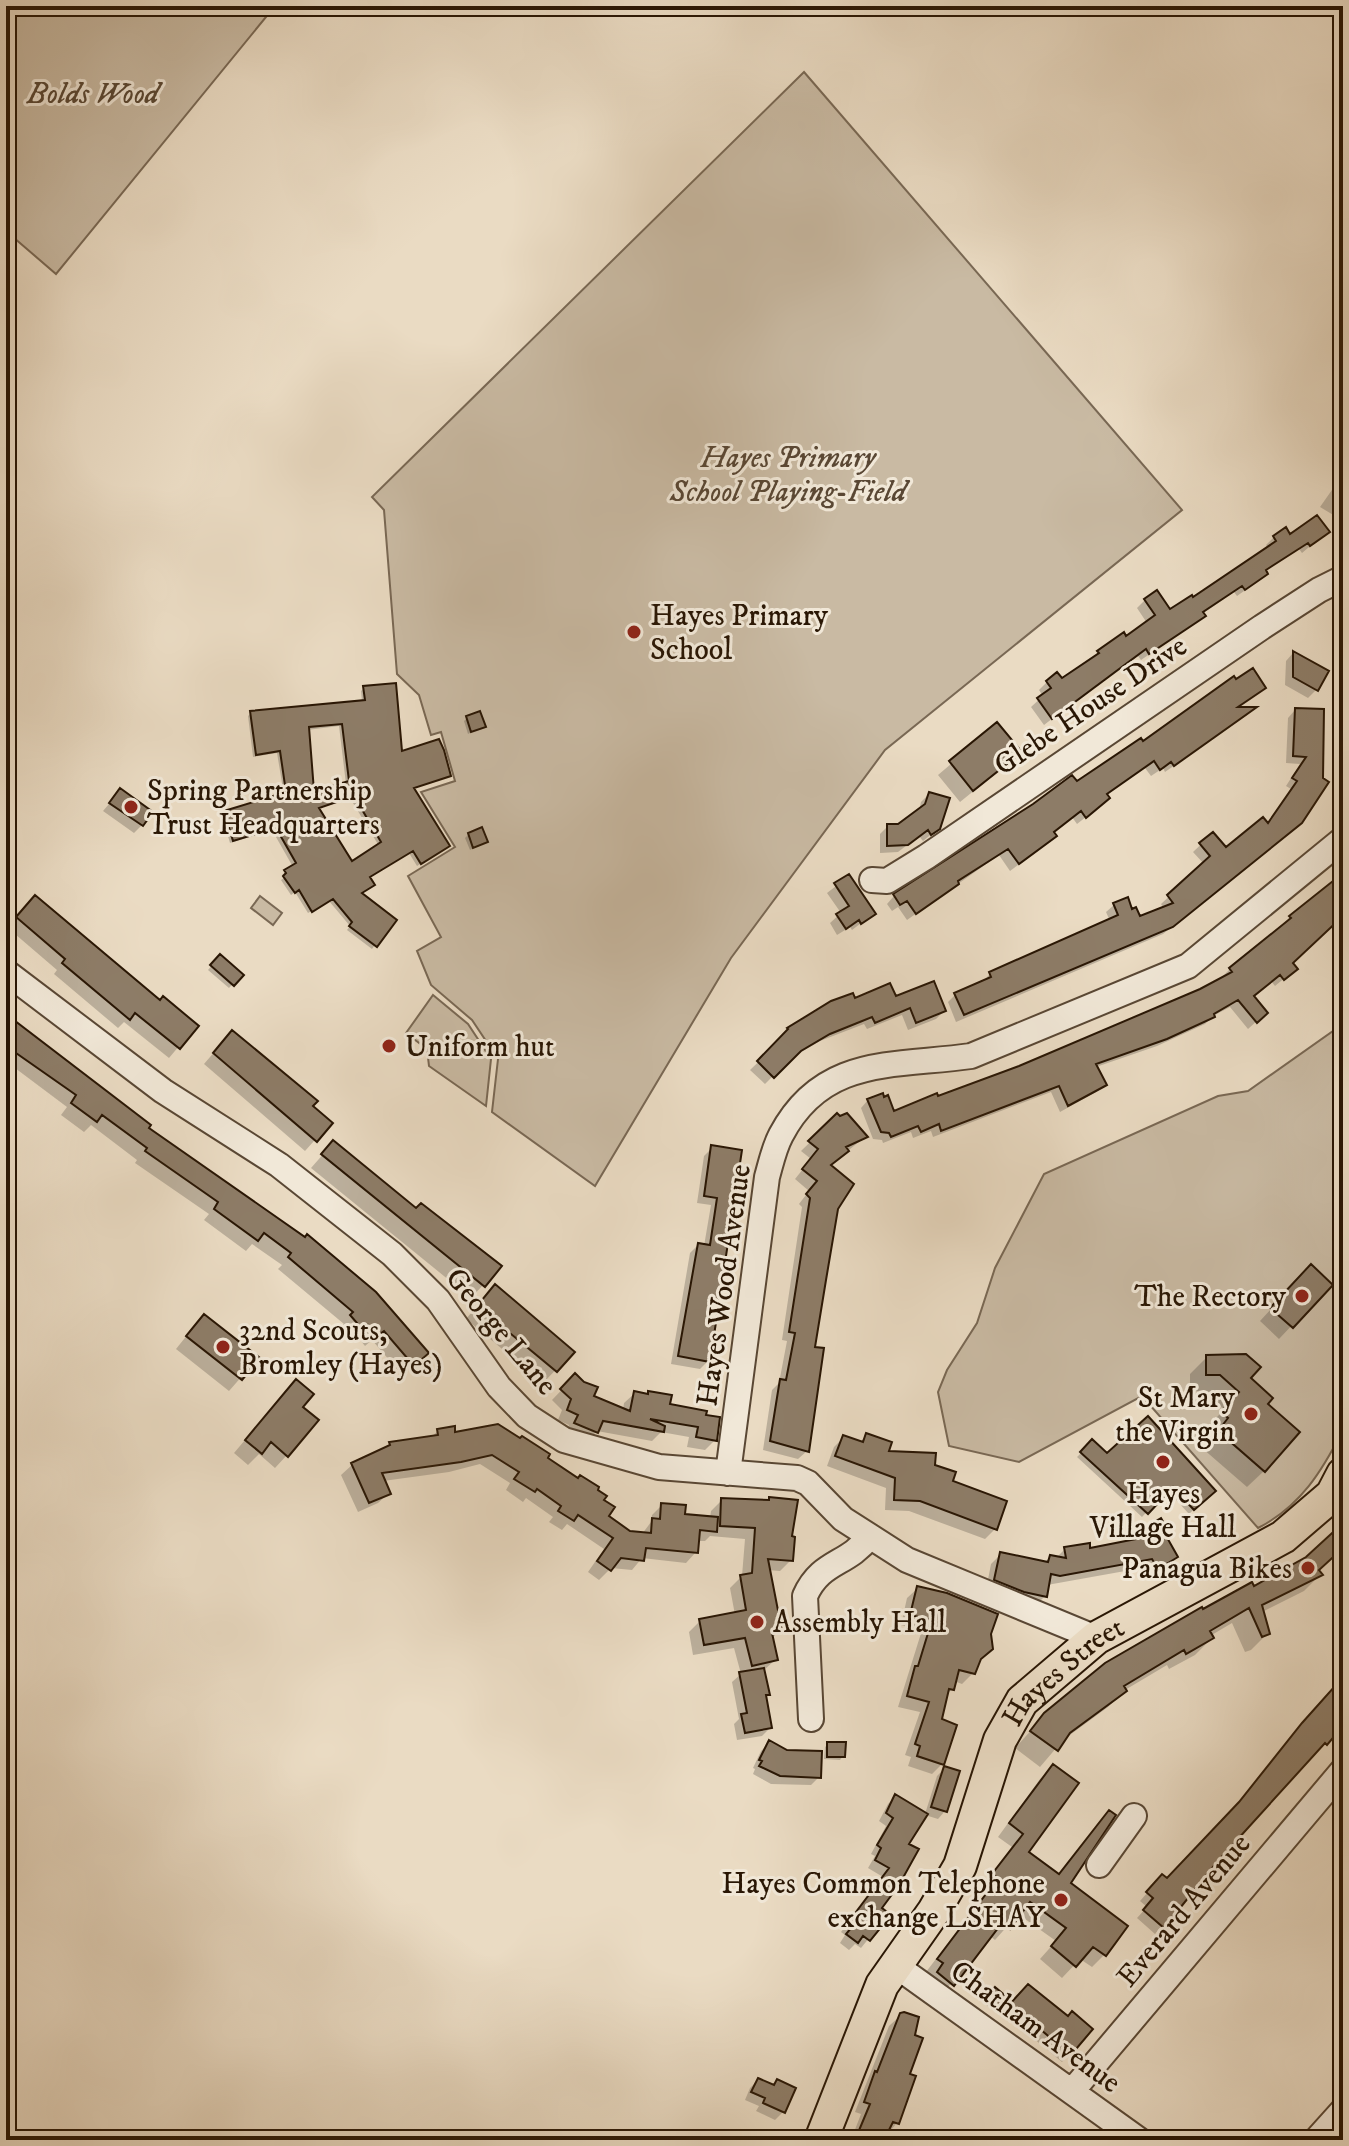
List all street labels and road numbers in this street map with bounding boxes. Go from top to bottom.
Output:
street label: Glebe House Drive [987,628,1194,784]
street label: Hayes Wood Avenue [689,1162,760,1409]
street label: George Lane [437,1261,565,1403]
street label: Hayes Street [994,1609,1131,1733]
street label: Everard Avenue [1109,1827,1259,1995]
street label: Chatham Avenue [943,1953,1128,2102]

